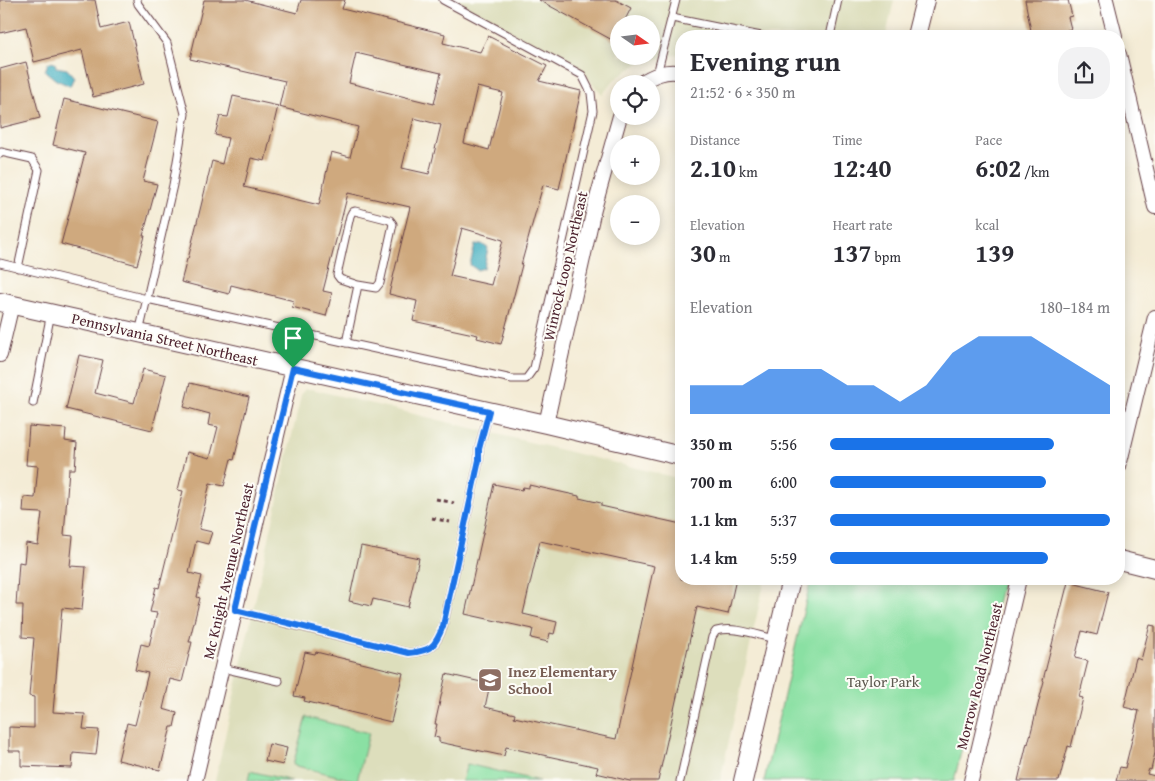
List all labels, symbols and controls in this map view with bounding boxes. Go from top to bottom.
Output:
north arrow [610,15,660,65]
map controls [610,15,660,245]
text: Evening run [690,40,841,81]
button: share [1058,47,1110,99]
button: locate [610,75,660,125]
text: 21:52 · 6 × 350 m [690,80,795,104]
text: Distance [690,130,740,150]
text: Time [833,130,862,150]
text: Pace [975,130,1002,150]
button: + [610,135,660,185]
text: 2.10 [690,150,736,186]
text: 12:40 [833,150,892,186]
text: 6:02 [975,150,1021,186]
text: km [736,162,758,182]
text: /km [1021,162,1050,182]
street label: Winrock Loop Northeast [538,188,593,343]
button: − [610,195,660,245]
text: Elevation [690,215,745,235]
text: Heart rate [833,215,893,235]
text: kcal [975,215,999,235]
text: 30 [690,235,716,271]
text: 137 [833,235,872,271]
text: 139 [975,235,1014,271]
text: m [716,247,730,267]
text: bpm [872,247,901,267]
text: Elevation [690,295,753,319]
text: 180–184 m [1040,295,1110,319]
street label: Pennsylvania Street Northeast [70,307,261,371]
pin [272,317,314,368]
icon: arrive [279,324,307,352]
text: 350 m [690,432,732,456]
text: 5:56 [770,432,797,456]
text: 700 m [690,470,732,494]
text: 6:00 [770,470,797,494]
street label: Mc Knight Avenue Northeast [197,480,259,661]
text: 1.1 km [690,508,737,532]
text: 5:37 [770,508,797,532]
text: 1.4 km [690,546,737,570]
text: 5:59 [770,546,797,570]
street label: Morrow Road Northeast [951,600,1008,752]
place label: Inez Elementary School [508,661,617,699]
school or university icon: Inez Elementary School [477,667,503,693]
park label: Taylor Park [847,671,920,692]

